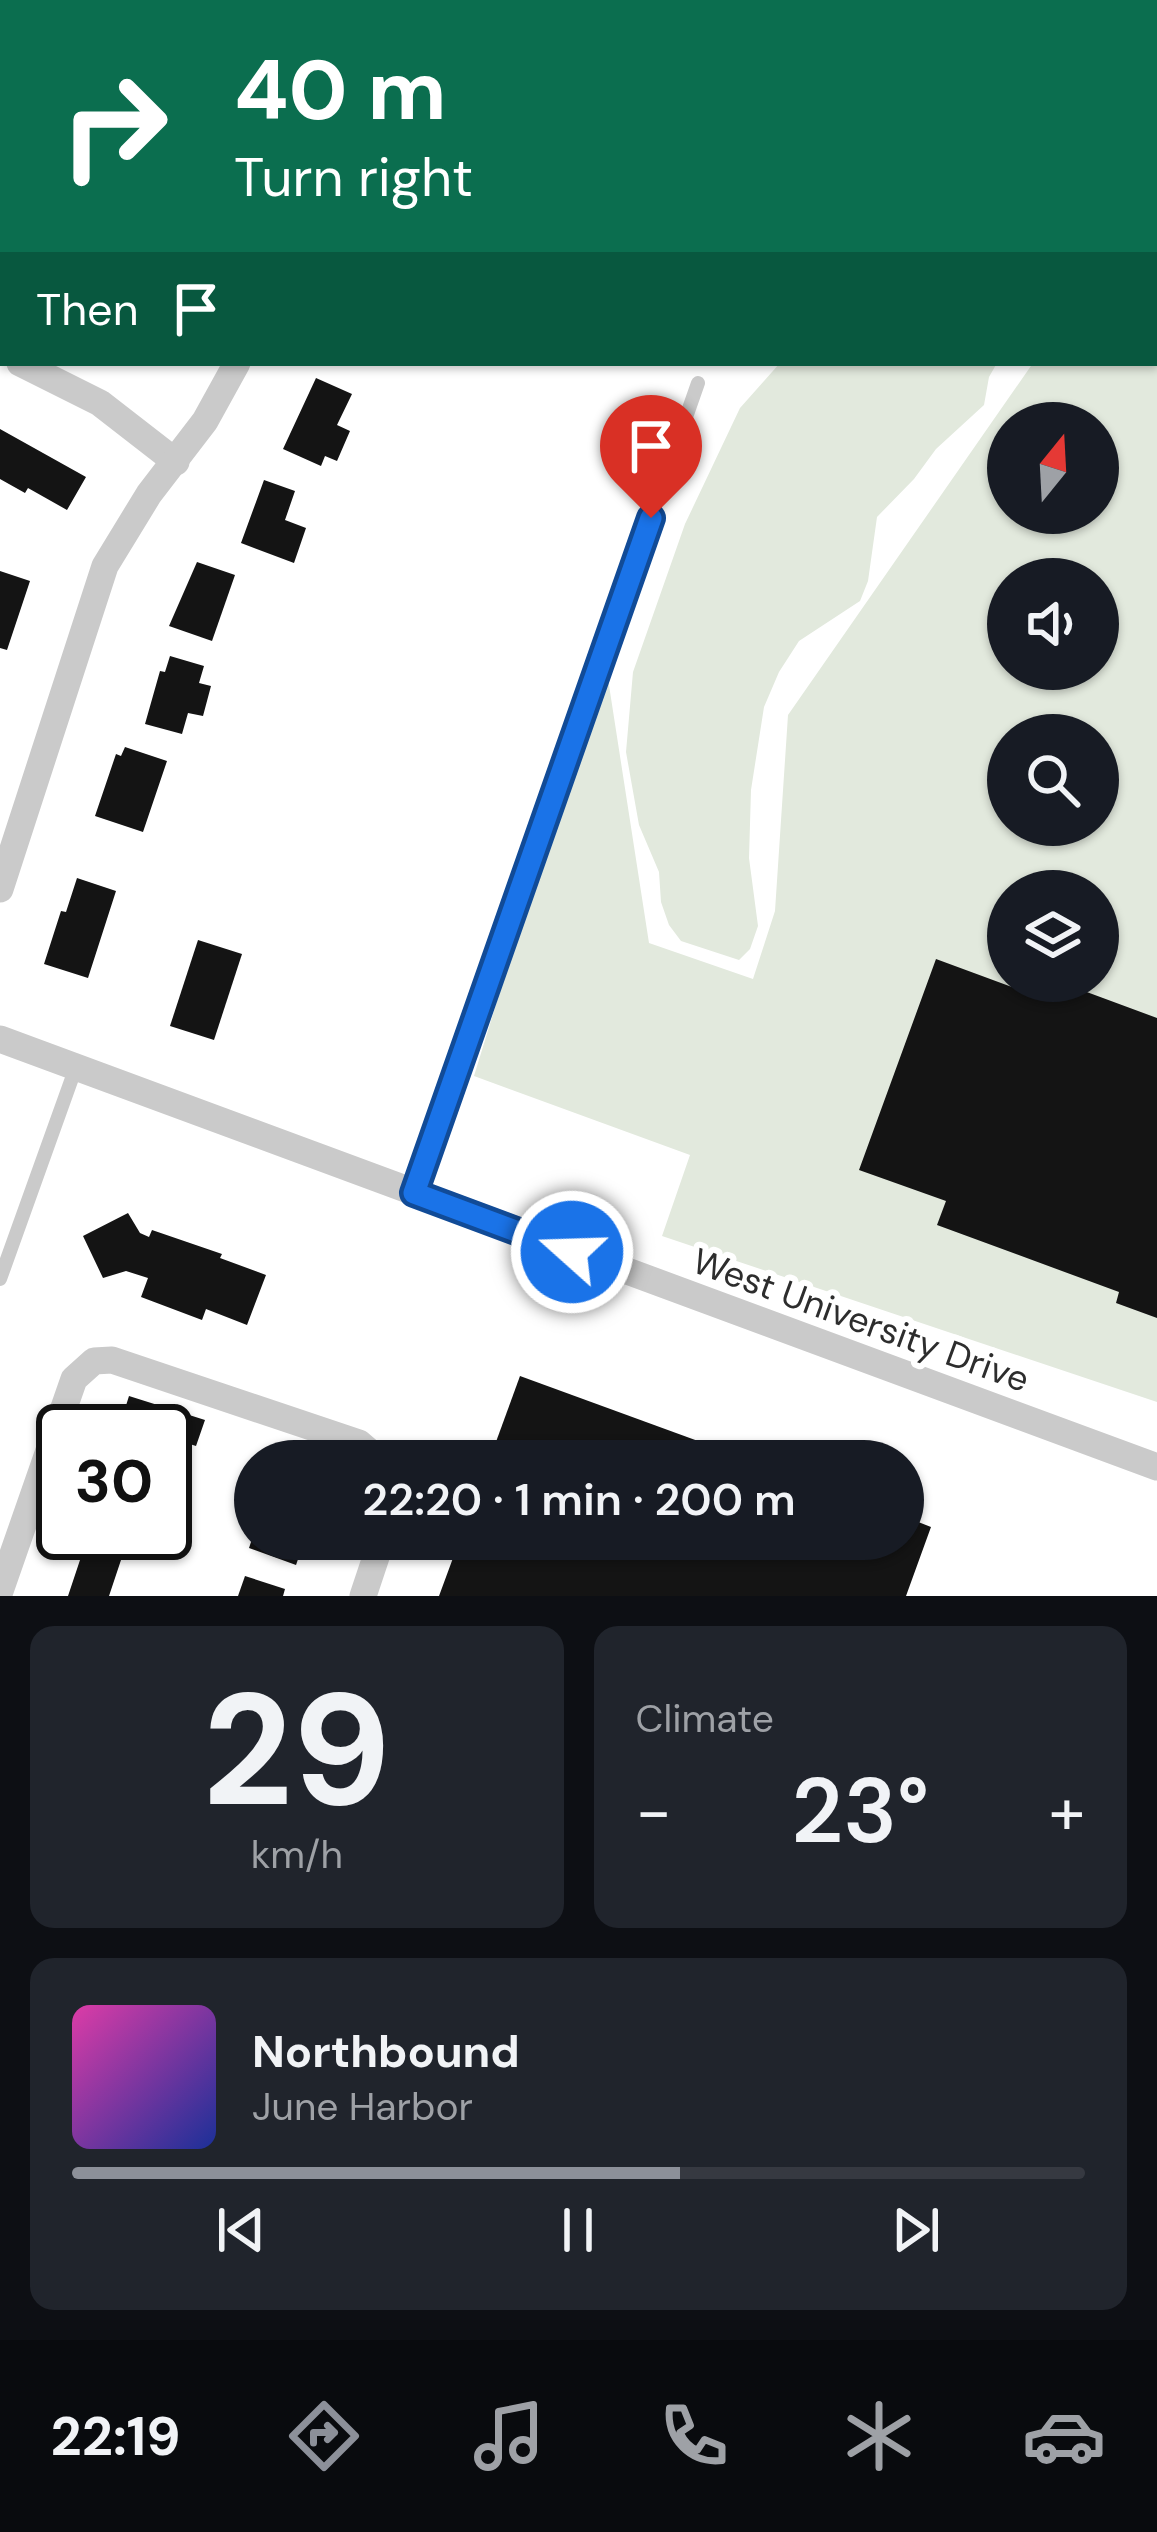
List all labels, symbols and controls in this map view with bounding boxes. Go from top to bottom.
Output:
text: 40 m [234,36,447,145]
icon: right [36,48,192,204]
text: Turn right [234,142,473,213]
icon: arrive [163,276,229,342]
text: Then [36,280,139,339]
pin [600,395,702,518]
north arrow [987,402,1119,534]
map controls [987,402,1119,1002]
icon: arrive [618,413,684,479]
button: sound [987,558,1119,690]
button: search [987,714,1119,846]
button: layers [987,870,1119,1002]
position arrow [509,1189,635,1315]
street label: West University Drive [686,1237,1036,1403]
speed limit sign: 30 [36,1404,192,1560]
text: 22:20 · 1 min · 200 m [362,1470,796,1529]
text: 29 [203,1649,391,1852]
text: Climate [636,1693,774,1744]
text: 23° [791,1753,929,1870]
text: − [636,1769,672,1854]
text: + [1049,1769,1085,1854]
text: km/h [251,1829,343,1880]
text: Northbound [252,2022,520,2081]
text: June Harbor [252,2081,473,2132]
icon: previous [208,2197,274,2263]
icon: pause [545,2197,611,2263]
icon: next [883,2197,949,2263]
icon: directions [282,2394,366,2478]
icon: music [467,2394,551,2478]
icon: phone [652,2394,736,2478]
icon: climate [837,2394,921,2478]
icon: car [1022,2394,1106,2478]
text: 22:19 [51,2401,181,2472]

